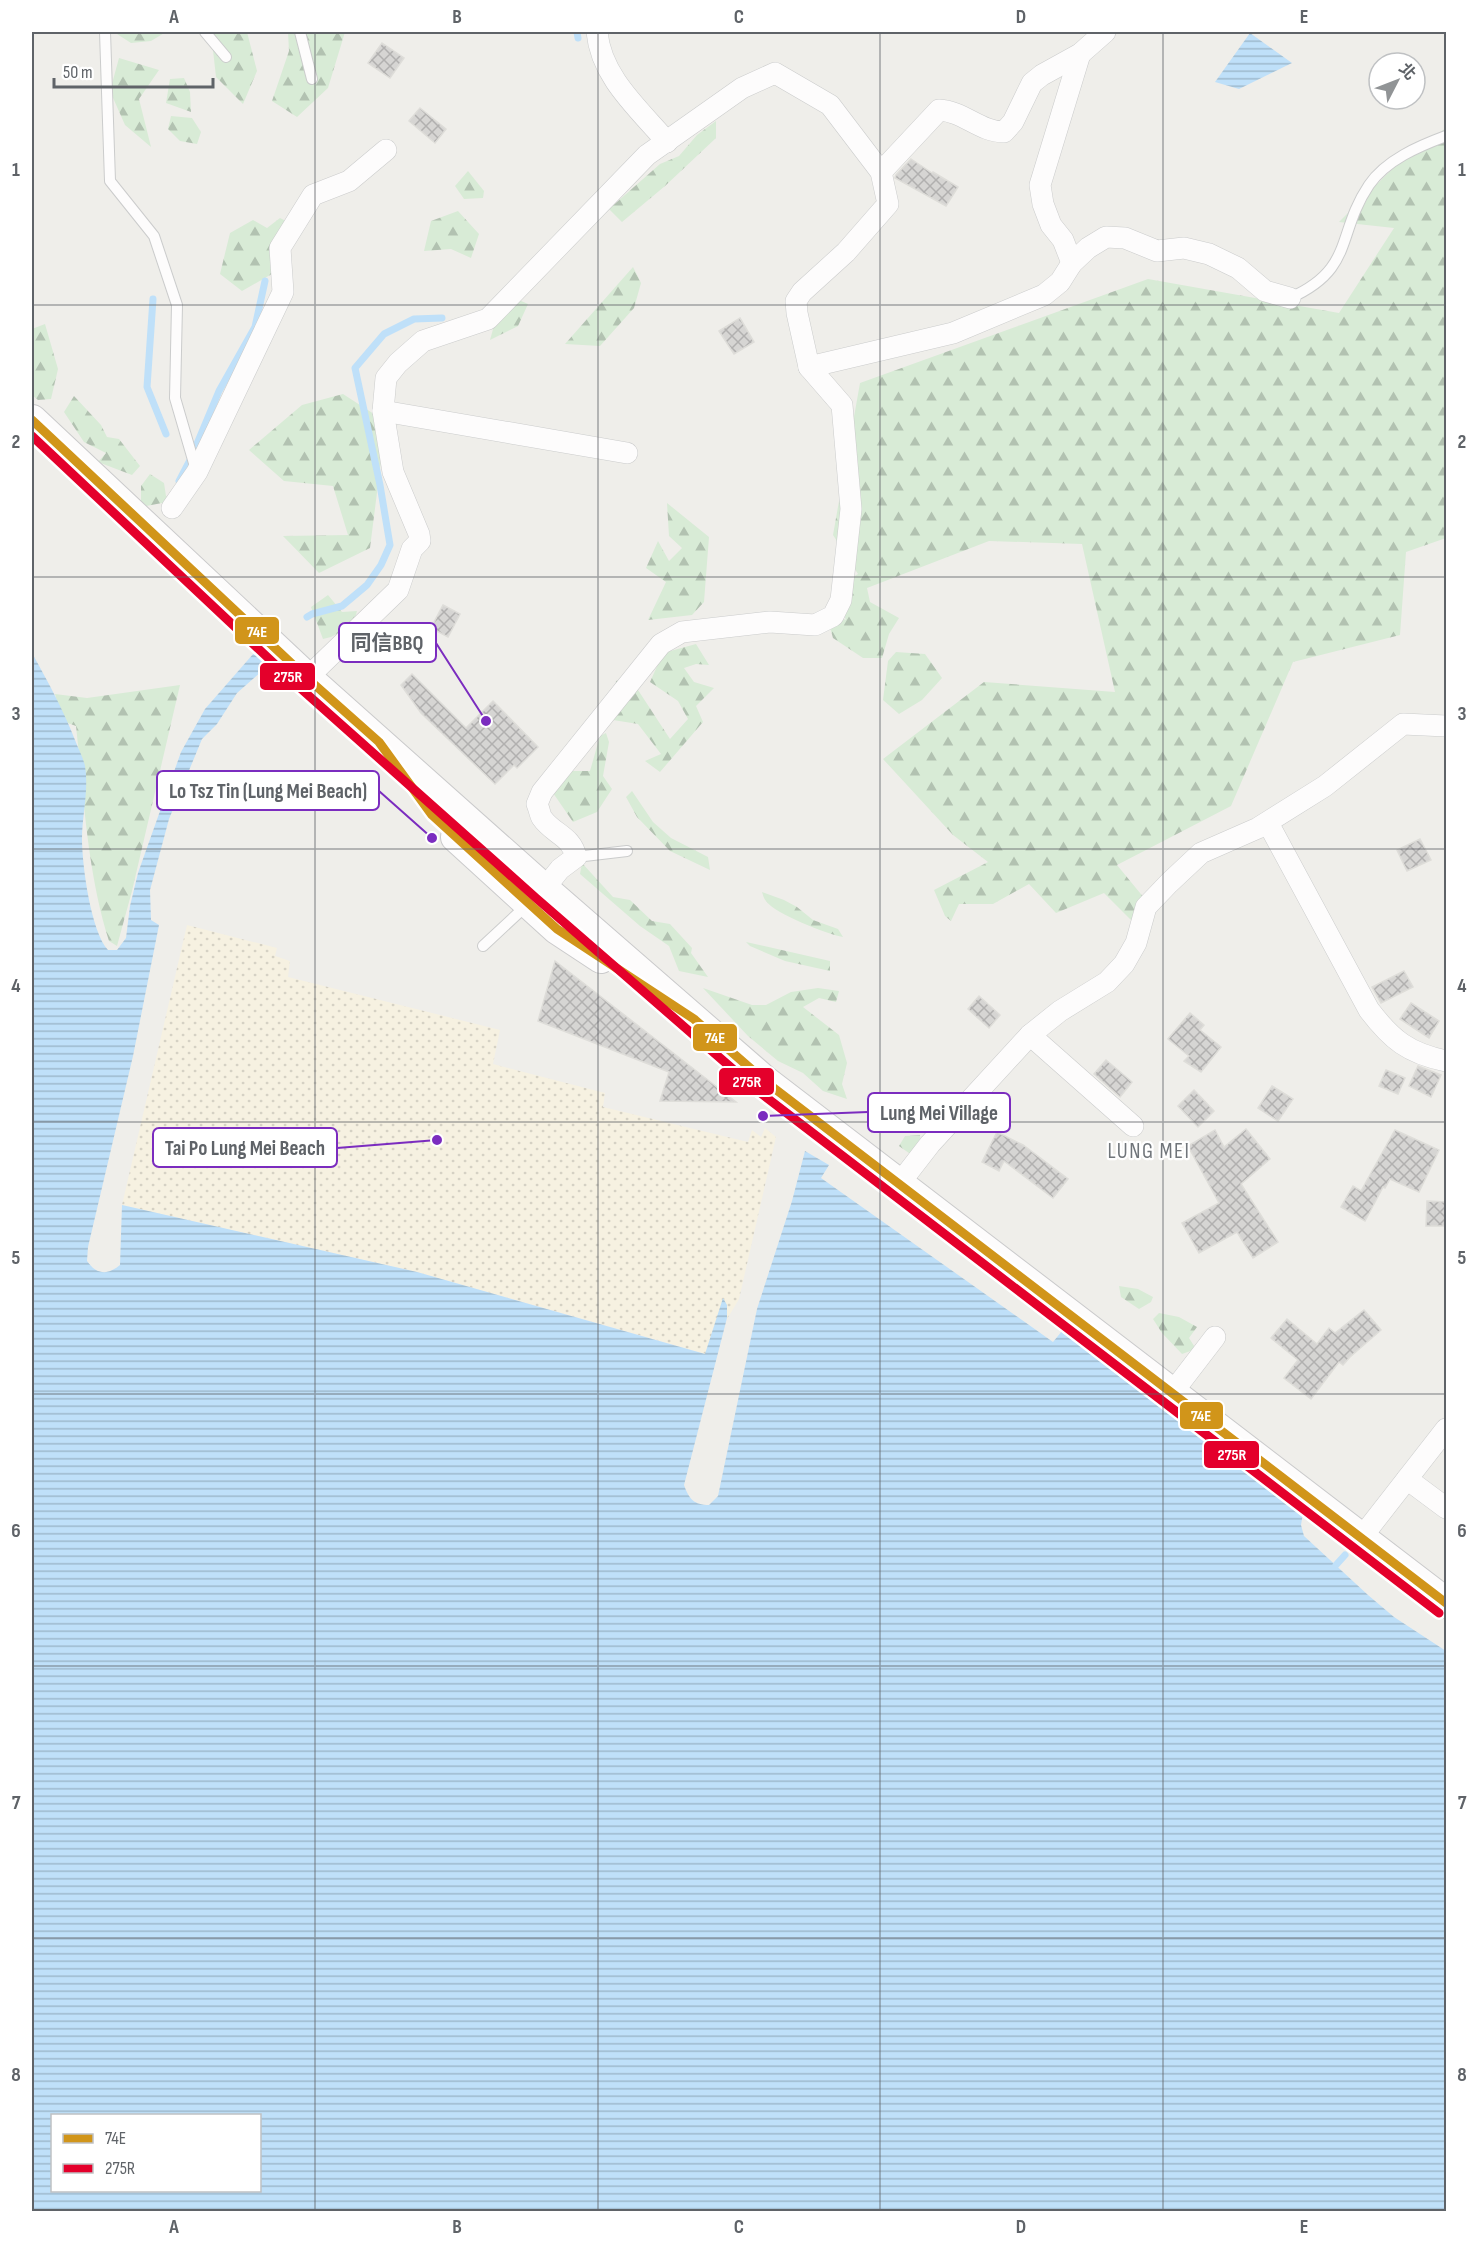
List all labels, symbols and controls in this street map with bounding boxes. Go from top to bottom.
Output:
text: A [168,5,179,29]
text: B [452,5,462,29]
text: C [734,5,744,29]
text: D [1016,5,1026,29]
text: E [1300,5,1308,29]
scale bar [54,51,213,89]
north arrow [1367,51,1427,111]
text: 北 [1395,60,1419,84]
text: 50 m [63,62,93,83]
text: 1 [12,158,20,182]
text: 1 [1458,158,1466,182]
text: 2 [12,430,20,454]
text: 2 [1458,430,1466,454]
line badge: 74E [234,616,280,645]
text: 74E [247,623,267,642]
callout: 同信BBQ [339,623,436,662]
text: 同信BBQ [351,631,423,656]
line badge: 275R [259,662,316,691]
text: 275R [274,668,303,687]
text: 3 [12,702,21,726]
text: 3 [1458,702,1467,726]
callout: Lo Tsz Tin (Lung Mei Beach) [157,771,379,810]
text: Lo Tsz Tin (Lung Mei Beach) [169,779,367,804]
text: 4 [11,974,21,998]
text: 4 [1457,974,1467,998]
line badge: 74E [692,1023,738,1052]
text: 74E [705,1029,725,1048]
line badge: 275R [718,1067,775,1096]
text: 275R [733,1073,762,1092]
callout: Lung Mei Village [868,1093,1010,1132]
text: Lung Mei Village [880,1101,998,1126]
callout: Tai Po Lung Mei Beach [153,1128,337,1167]
text: Tai Po Lung Mei Beach [165,1136,325,1161]
district label: LUNG MEI [1107,1138,1191,1165]
text: 5 [12,1246,21,1270]
text: 5 [1458,1246,1467,1270]
line badge: 74E [1179,1401,1224,1430]
text: 74E [1191,1407,1211,1426]
line badge: 275R [1203,1440,1260,1469]
text: 275R [1218,1446,1247,1465]
text: 6 [11,1519,21,1543]
text: 6 [1457,1519,1467,1543]
text: 7 [12,1791,21,1815]
text: 7 [1458,1791,1467,1815]
text: 8 [11,2063,21,2087]
text: 8 [1457,2063,1467,2087]
legend [51,2114,261,2192]
text: 74E [105,2128,126,2149]
text: 275R [105,2158,135,2179]
text: A [168,2215,179,2239]
text: B [452,2215,462,2239]
text: C [734,2215,744,2239]
text: D [1016,2215,1026,2239]
text: E [1300,2215,1308,2239]

